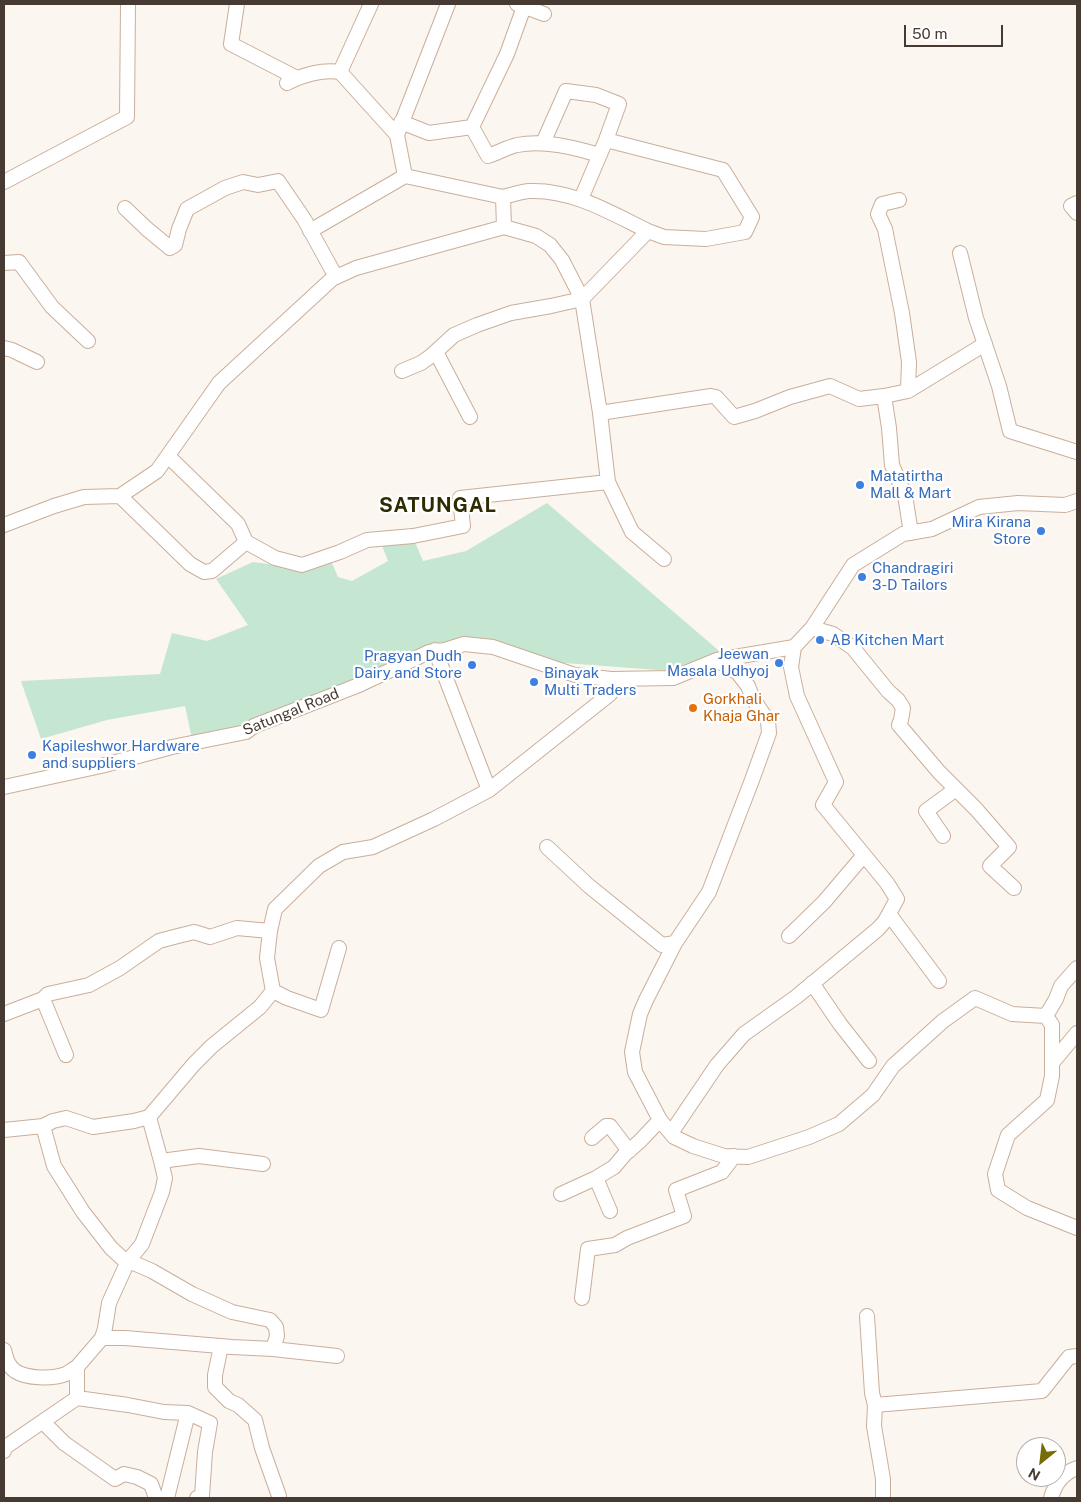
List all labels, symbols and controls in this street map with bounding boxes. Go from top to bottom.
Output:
scale bar [906,15,1005,47]
text: 50 m [912,25,947,42]
place label: Matatirtha Mall & Mart [870,467,951,502]
marker: Matatirtha Mall & Mart [854,479,866,491]
district label: SATUNGAL [378,494,498,518]
place label: Mira Kirana Store [952,513,1031,548]
marker: Mira Kirana Store [1035,525,1047,537]
place label: Chandragiri 3-D Tailors [872,559,954,594]
marker: Chandragiri 3-D Tailors [856,571,868,583]
place label: AB Kitchen Mart [830,631,944,649]
marker: AB Kitchen Mart [814,634,826,646]
place label: Jeewan Masala Udhyoj [667,645,769,680]
place label: Pragyan Dudh Dairy and Store [354,647,462,682]
marker: Jeewan Masala Udhyoj [773,657,785,669]
marker: Pragyan Dudh Dairy and Store [466,659,478,671]
place label: Binayak Multi Traders [544,664,636,699]
marker: Binayak Multi Traders [528,676,540,688]
street label: Satungal Road [240,684,342,740]
place label: Gorkhali Khaja Ghar [703,690,780,725]
marker: Gorkhali Khaja Ghar [687,702,699,714]
place label: Kapileshwor Hardware and suppliers [42,737,200,772]
marker: Kapileshwor Hardware and suppliers [26,749,38,761]
north arrow [1016,1437,1066,1487]
text: N [1026,1465,1043,1484]

